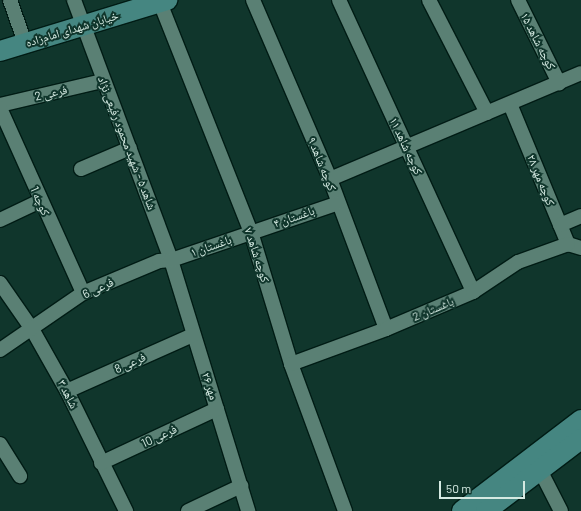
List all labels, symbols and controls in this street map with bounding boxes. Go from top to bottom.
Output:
street label: خیابان شهدای امام‌زاده [24,8,120,50]
street label: کوچه شاهد ۱۵ [518,10,558,72]
street label: شاهد ۵ - شهید محمود رفیعی نژاد [95,74,159,212]
street label: فرعی 2 [33,82,69,104]
street label: کوچه شاهد ۱۱ [386,115,426,177]
street label: کوچه شاهد ۹ [305,135,339,193]
street label: کوچه مهر ۲۸ [524,152,558,208]
street label: کوچه 1 [27,184,53,218]
street label: باغستان ۴ [272,203,316,231]
street label: کوچه شاهد ۷ [241,226,273,284]
street label: باغستان ۱ [189,232,233,260]
street label: فرعی 6 [80,275,116,301]
street label: باغستان 2 [410,294,456,324]
street label: فرعی 8 [112,350,148,376]
street label: مهر ۲۶ [199,370,221,402]
street label: شاهد ۳ [55,377,81,411]
street label: فرعی 10 [139,422,179,450]
scale bar [441,473,527,499]
text: 50 m [446,481,471,495]

